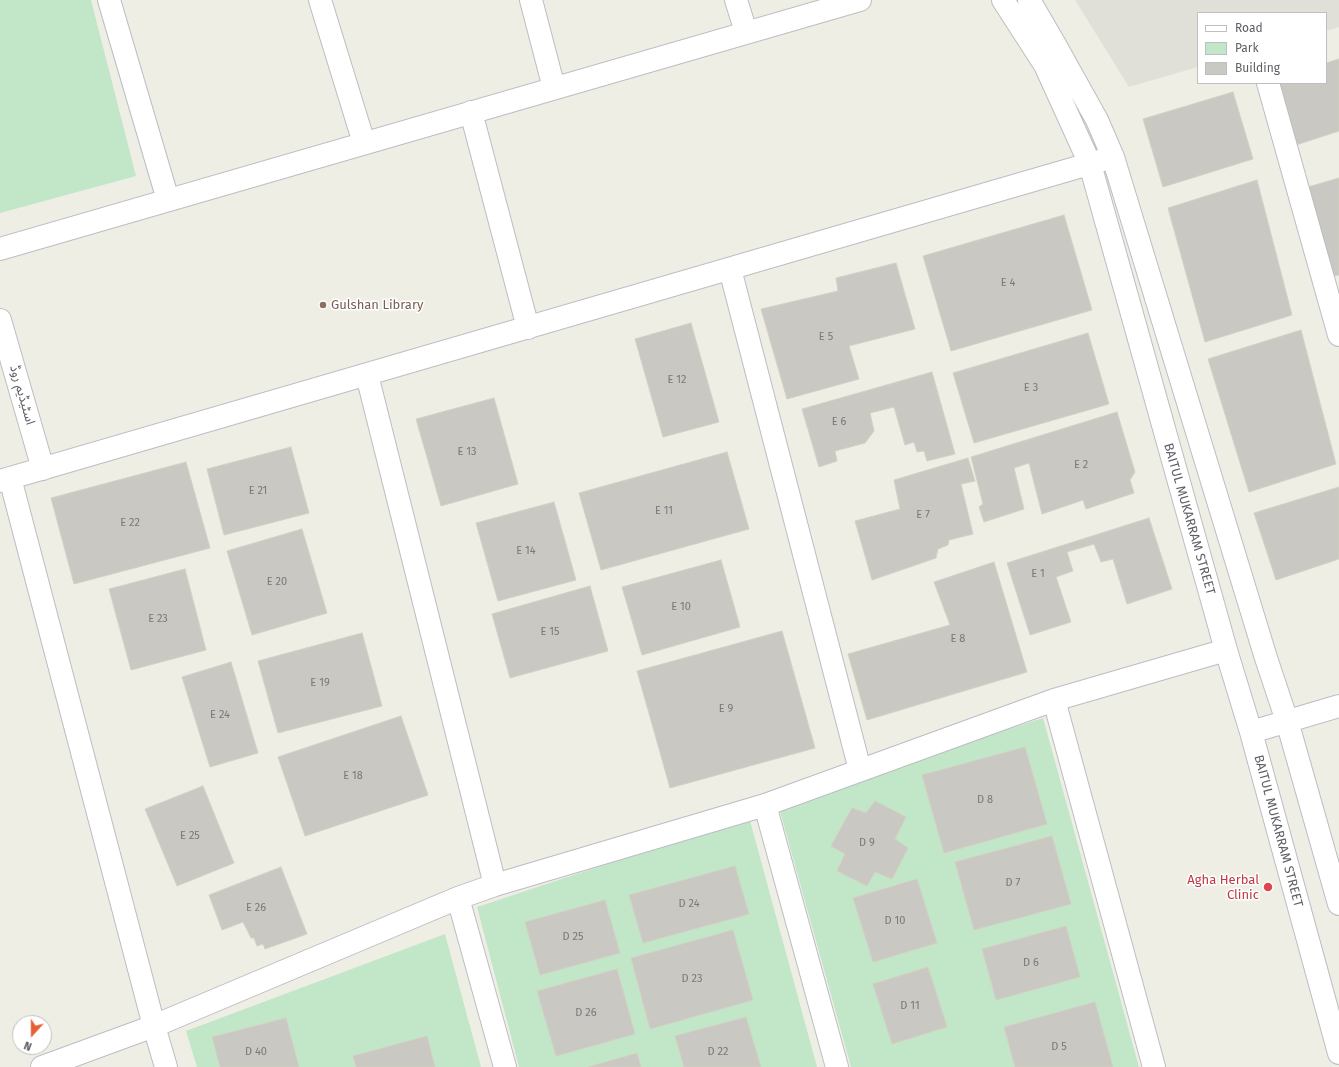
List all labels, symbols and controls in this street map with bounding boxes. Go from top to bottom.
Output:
legend [1197,12,1327,84]
text: Road [1235,21,1263,35]
text: Park [1235,41,1259,55]
text: Building [1235,61,1280,75]
house number: E 4 [1001,276,1015,290]
place label: Gulshan Library [331,297,423,313]
marker: Gulshan Library [318,300,328,310]
house number: E 5 [819,330,833,344]
street label: اسٹیڈیم روڈ [6,363,38,427]
house number: E 12 [667,373,687,387]
house number: E 3 [1024,381,1038,395]
house number: E 6 [832,415,846,429]
street label: BAITUL MUKARRAM STREET [1160,441,1218,597]
house number: E 13 [457,445,477,459]
house number: E 2 [1074,458,1088,472]
house number: E 21 [249,484,267,498]
house number: E 11 [655,504,673,518]
house number: E 7 [916,508,930,522]
house number: E 22 [120,516,140,530]
house number: E 14 [516,544,536,558]
house number: E 1 [1031,567,1045,581]
house number: E 20 [267,575,287,589]
house number: E 10 [671,600,691,614]
house number: E 23 [148,612,168,626]
house number: E 15 [540,625,560,639]
house number: E 8 [951,632,965,646]
house number: E 19 [310,676,330,690]
house number: E 9 [719,702,733,716]
house number: E 24 [210,708,230,722]
street label: BAITUL MUKARRAM STREET [1250,753,1306,909]
house number: E 18 [343,769,363,783]
house number: D 8 [977,793,993,807]
house number: E 25 [180,829,200,843]
house number: D 9 [859,836,875,850]
place label: Agha Herbal Clinic [1187,872,1259,903]
house number: D 7 [1006,876,1020,890]
marker: Agha Herbal Clinic [1262,881,1274,893]
house number: D 24 [679,897,699,911]
house number: E 26 [246,901,266,915]
house number: D 10 [885,914,905,928]
house number: D 25 [563,930,583,944]
house number: D 6 [1023,956,1039,970]
house number: D 23 [682,972,702,986]
house number: D 11 [900,999,920,1013]
house number: D 26 [575,1006,597,1020]
north arrow [12,1015,52,1055]
text: N [22,1038,34,1053]
house number: D 5 [1051,1040,1067,1054]
house number: D 40 [245,1045,267,1059]
house number: D 22 [708,1045,728,1059]

